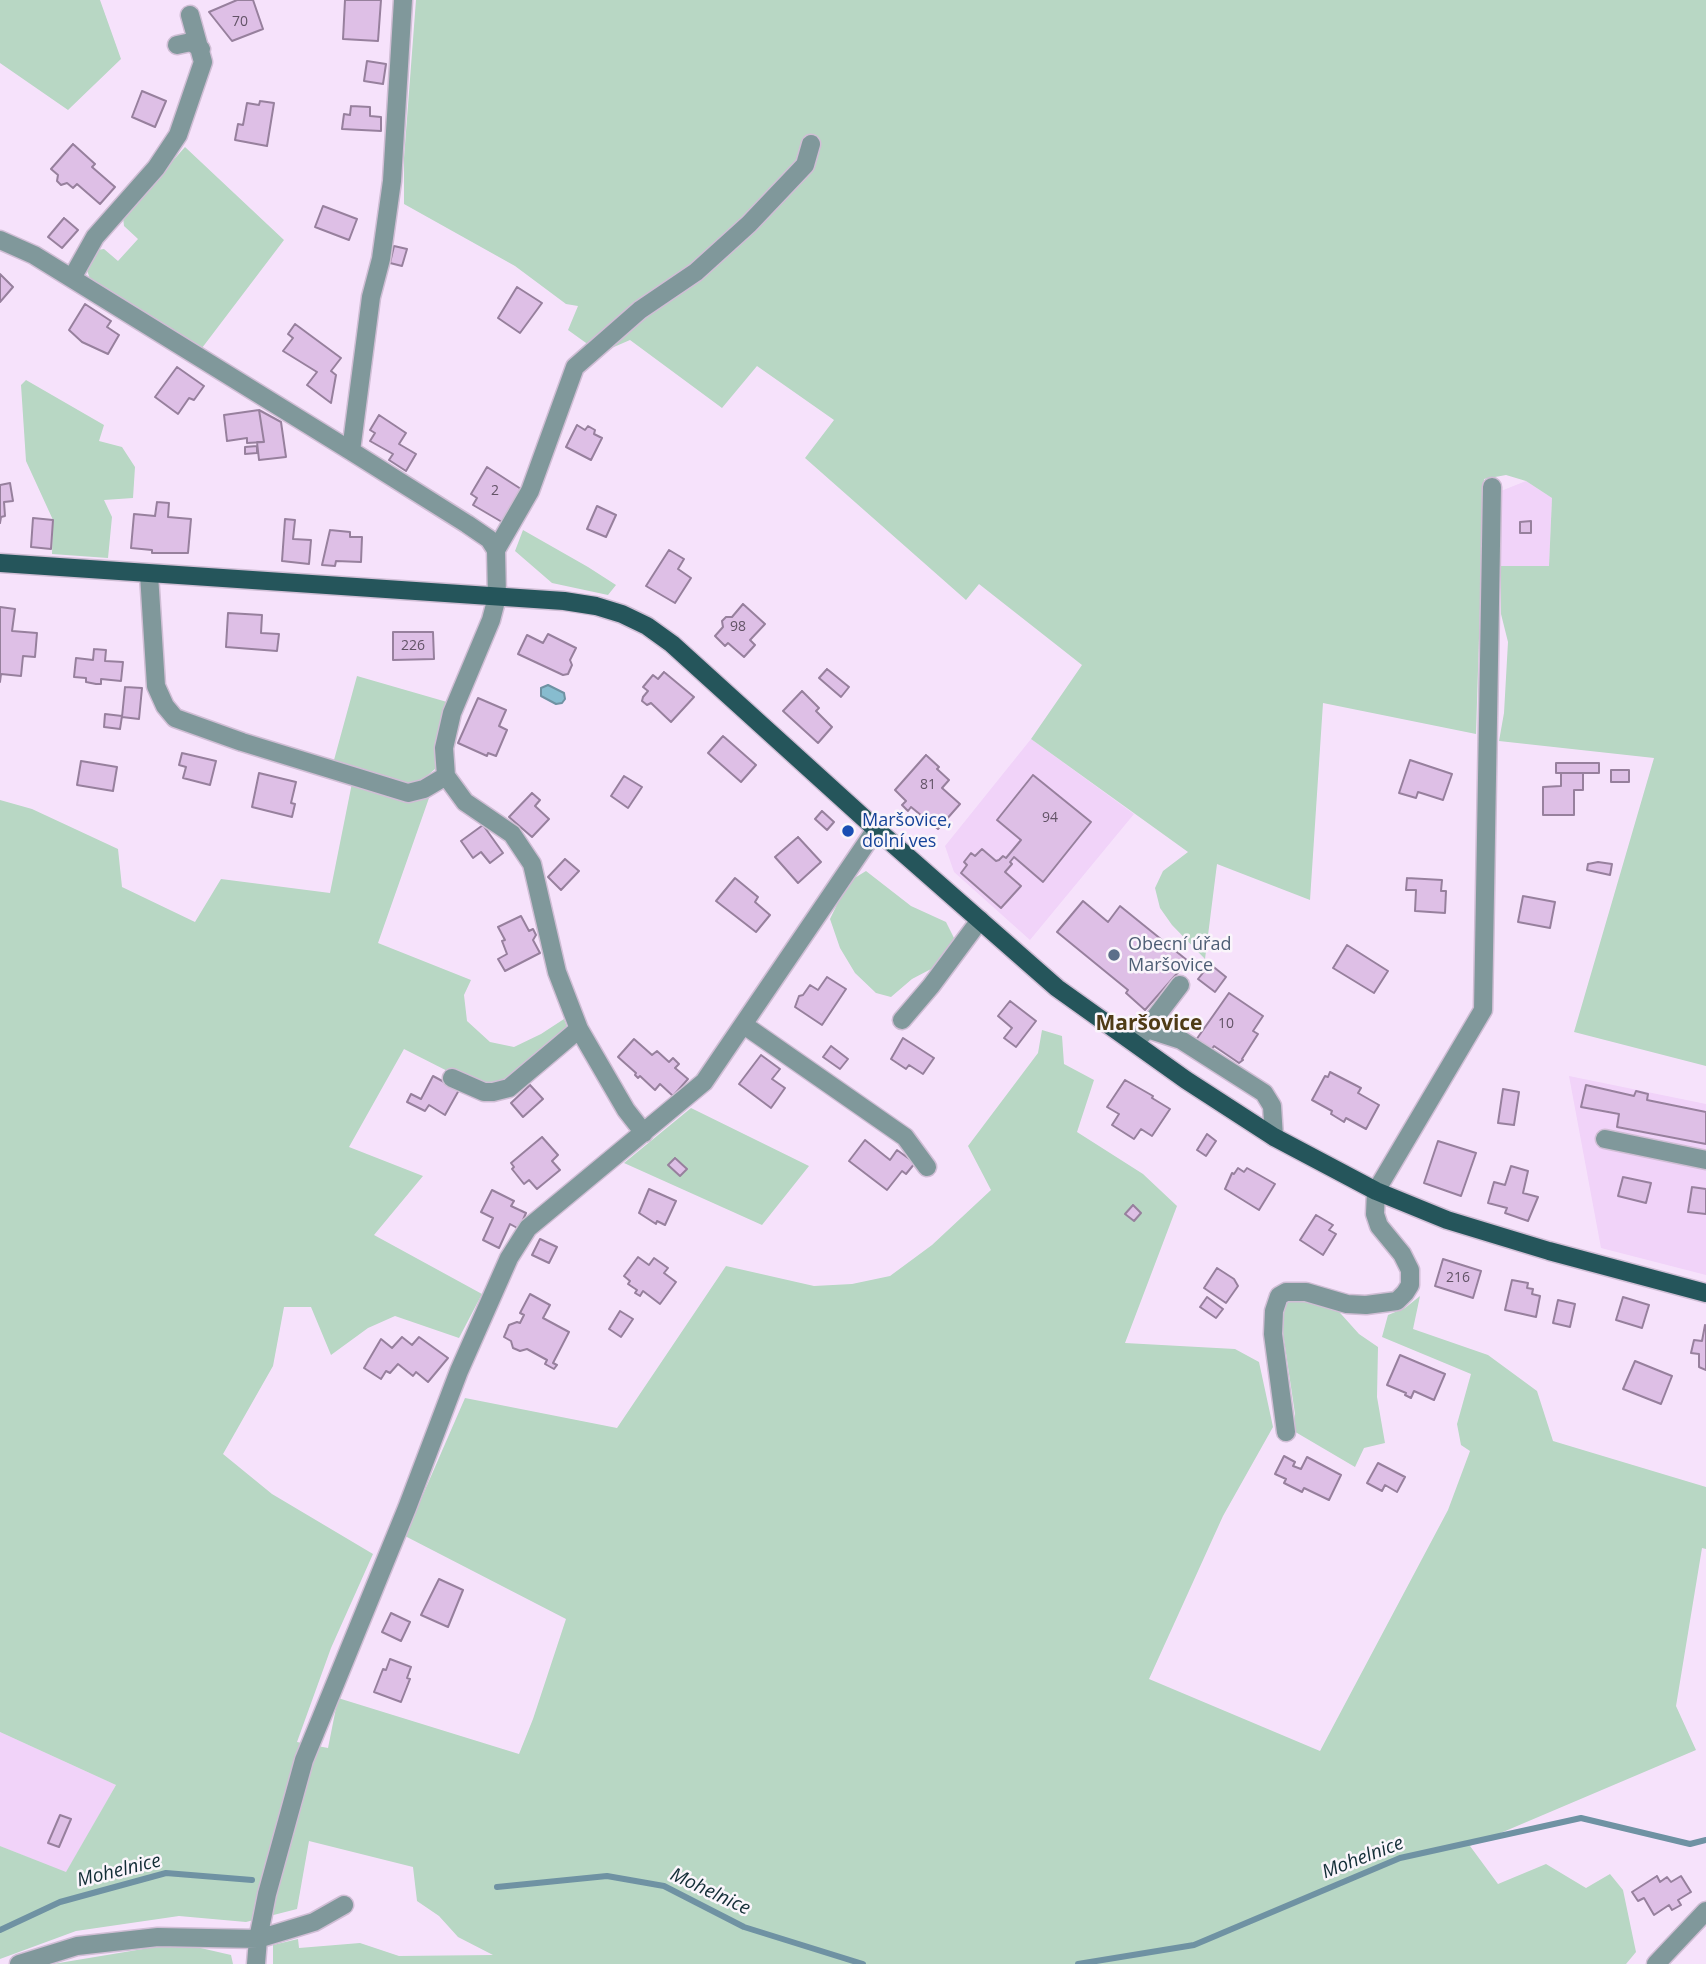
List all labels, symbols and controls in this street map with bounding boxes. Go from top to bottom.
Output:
house number: 70 [232,14,248,30]
house number: 2 [491,483,499,499]
house number: 98 [730,619,746,635]
house number: 226 [401,638,425,654]
house number: 81 [920,777,936,793]
place label: Maršovice, dolní ves [862,810,952,852]
house number: 94 [1042,810,1058,826]
marker: Maršovice, dolní ves [840,823,856,839]
place label: Obecní úřad Maršovice [1128,934,1231,976]
marker: Obecní úřad Maršovice [1106,947,1122,963]
district label: Maršovice [1095,1011,1203,1037]
house number: 10 [1218,1016,1234,1032]
house number: 216 [1446,1270,1470,1286]
water label: Mohelnice [1319,1832,1407,1884]
water label: Mohelnice [75,1850,163,1892]
water label: Mohelnice [666,1864,754,1920]

